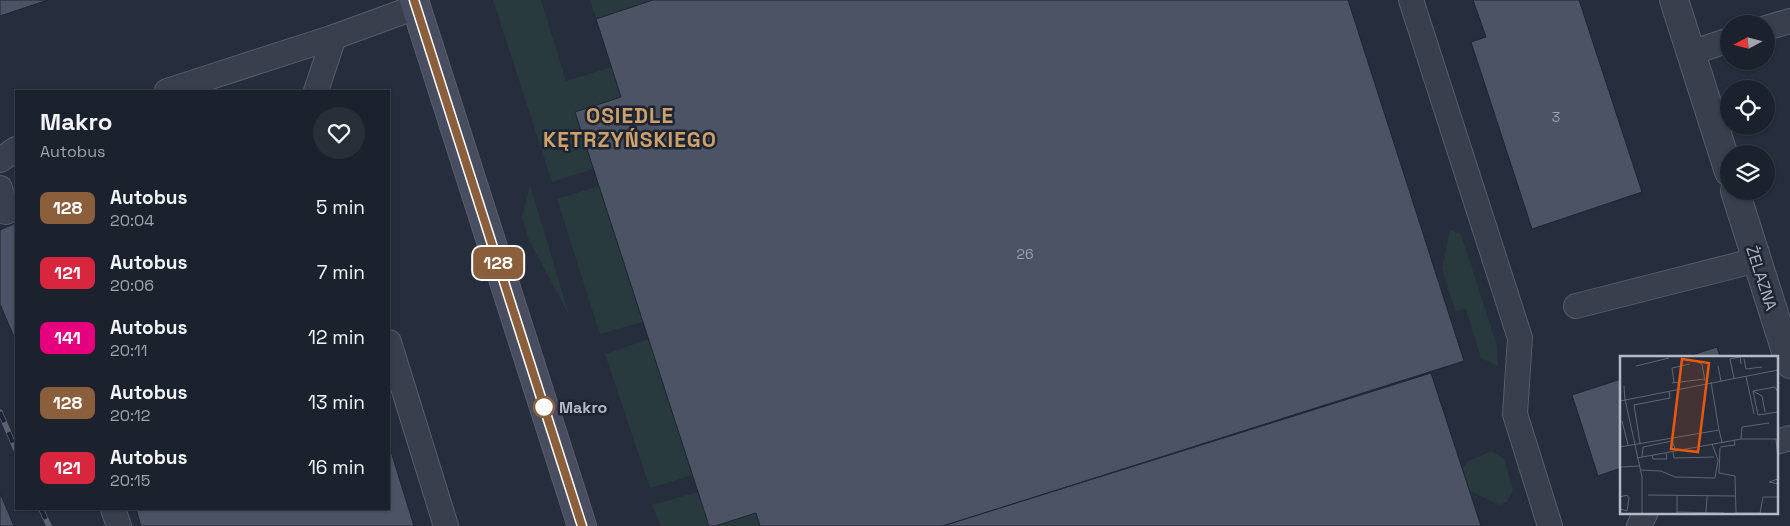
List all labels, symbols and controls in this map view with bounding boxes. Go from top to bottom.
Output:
north arrow [1720,15,1775,70]
map controls [1720,15,1775,200]
button: locate [1720,80,1775,135]
district label: OSIEDLE KĘTRZYŃSKIEGO [543,102,717,153]
text: Makro [40,106,112,137]
button: heart [313,107,365,159]
house number: 3 [1552,108,1560,126]
text: Autobus [40,141,105,162]
button: layers [1720,145,1775,200]
text: Autobus [110,185,187,210]
text: 5 min [316,195,365,220]
text: 128 [53,196,82,219]
text: 20:04 [110,210,154,231]
street label: ŻELAZNA [1741,243,1782,313]
house number: 26 [1016,245,1034,263]
line badge: 128 [469,247,527,279]
text: Autobus [110,250,187,275]
text: 128 [483,251,513,274]
text: 7 min [317,260,365,285]
text: 121 [54,261,81,284]
text: 20:06 [110,275,154,296]
text: Autobus [110,315,187,340]
text: 12 min [308,325,365,350]
text: 141 [54,326,81,349]
text: 20:11 [110,340,147,361]
inset map [1620,356,1778,514]
text: Autobus [110,380,187,405]
text: 13 min [308,390,365,415]
text: 128 [53,391,82,414]
marker: Makro [533,396,555,418]
place label: Makro [559,397,607,418]
text: 20:12 [110,405,150,426]
text: Autobus [110,445,187,470]
text: 16 min [308,455,365,480]
text: 121 [54,456,81,479]
text: 20:15 [110,470,150,491]

